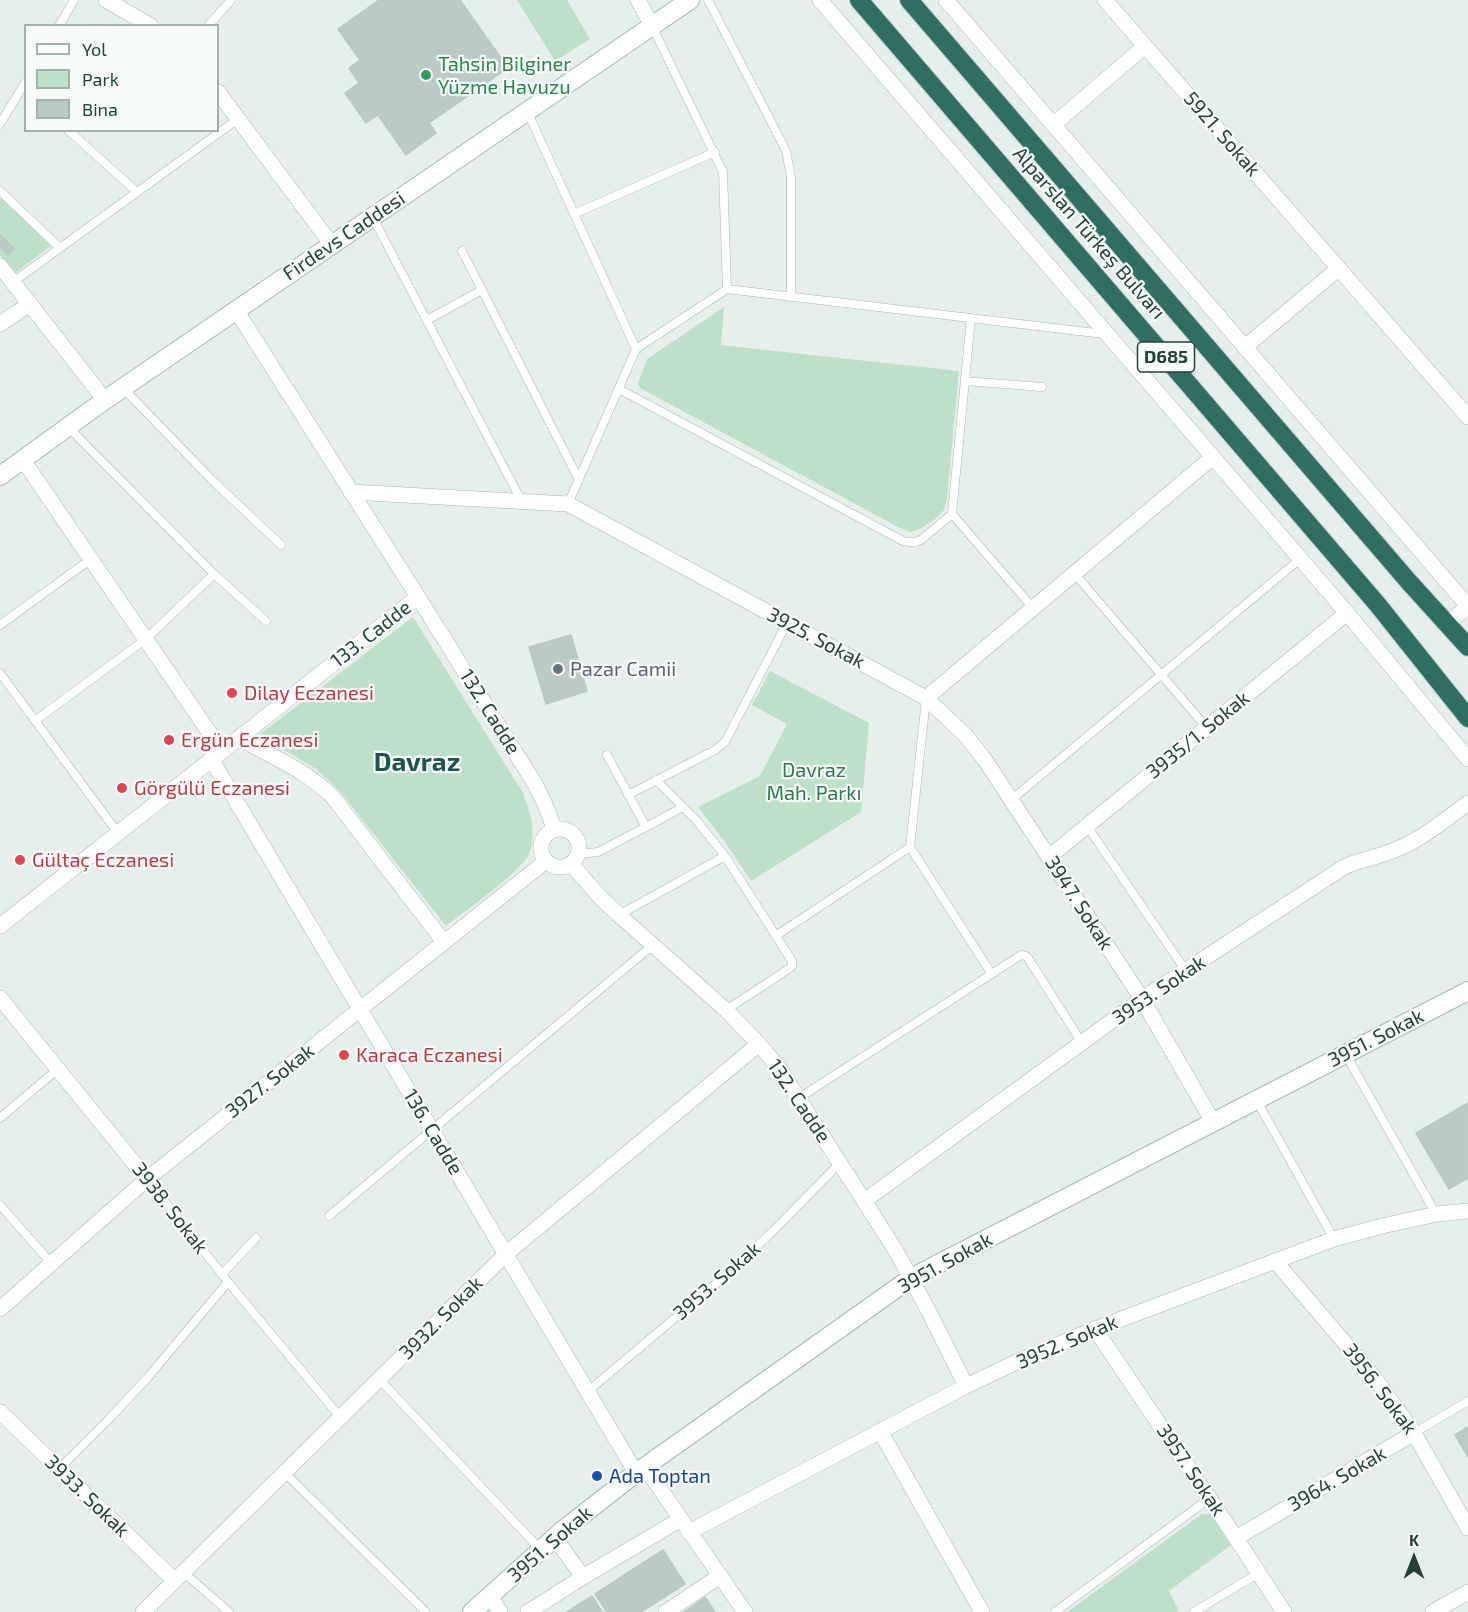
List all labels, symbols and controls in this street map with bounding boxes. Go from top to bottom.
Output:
legend [24,24,219,132]
text: Yol [82,38,107,60]
place label: Tahsin Bilginer Yüzme Havuzu [438,52,571,99]
text: Park [82,68,119,90]
marker: Tahsin Bilginer Yüzme Havuzu [419,68,433,82]
street label: 5921. Sokak [1179,87,1265,181]
text: Bina [82,98,118,120]
street label: Alparslan Türkeş Bulvarı [1008,142,1170,324]
street label: Firdevs Caddesi [278,186,410,286]
road number: D685 [1138,342,1194,372]
street label: 133. Cadde [326,595,416,673]
street label: 3925. Sokak [763,602,869,674]
place label: Pazar Camii [570,657,676,681]
marker: Pazar Camii [551,662,565,676]
street label: 132. Cadde [455,665,525,759]
place label: Dilay Eczanesi [244,681,374,705]
marker: Dilay Eczanesi [225,686,239,700]
street label: 3935/1. Sokak [1142,686,1254,784]
place label: Ergün Eczanesi [181,728,318,752]
marker: Ergün Eczanesi [162,733,176,747]
district label: Davraz [374,746,460,778]
park label: Davraz Mah. Parkı [766,758,862,805]
place label: Görgülü Eczanesi [134,776,290,800]
marker: Görgülü Eczanesi [115,781,129,795]
place label: Gültaç Eczanesi [32,848,174,872]
street label: 3947. Sokak [1040,852,1118,954]
marker: Gültaç Eczanesi [13,853,27,867]
street label: 3953. Sokak [1108,950,1210,1030]
street label: 3951. Sokak [1324,1004,1428,1072]
street label: 3927. Sokak [221,1039,319,1123]
place label: Karaca Eczanesi [356,1043,503,1067]
marker: Karaca Eczanesi [337,1048,351,1062]
street label: 132. Cadde [762,1055,836,1147]
street label: 136. Cadde [398,1085,468,1179]
street label: 3938. Sokak [127,1158,213,1258]
street label: 3951. Sokak [894,1227,996,1299]
street label: 3953. Sokak [669,1237,765,1325]
street label: 3932. Sokak [394,1271,488,1365]
street label: 3952. Sokak [1013,1310,1121,1374]
street label: 3956. Sokak [1338,1339,1422,1439]
street label: 3957. Sokak [1152,1420,1230,1520]
street label: 3964. Sokak [1284,1441,1390,1517]
street label: 3933. Sokak [40,1450,134,1542]
place label: Ada Toptan [609,1464,711,1488]
marker: Ada Toptan [590,1469,604,1483]
street label: 3951. Sokak [503,1501,597,1587]
north arrow [1384,1528,1444,1588]
text: K [1409,1530,1419,1549]

